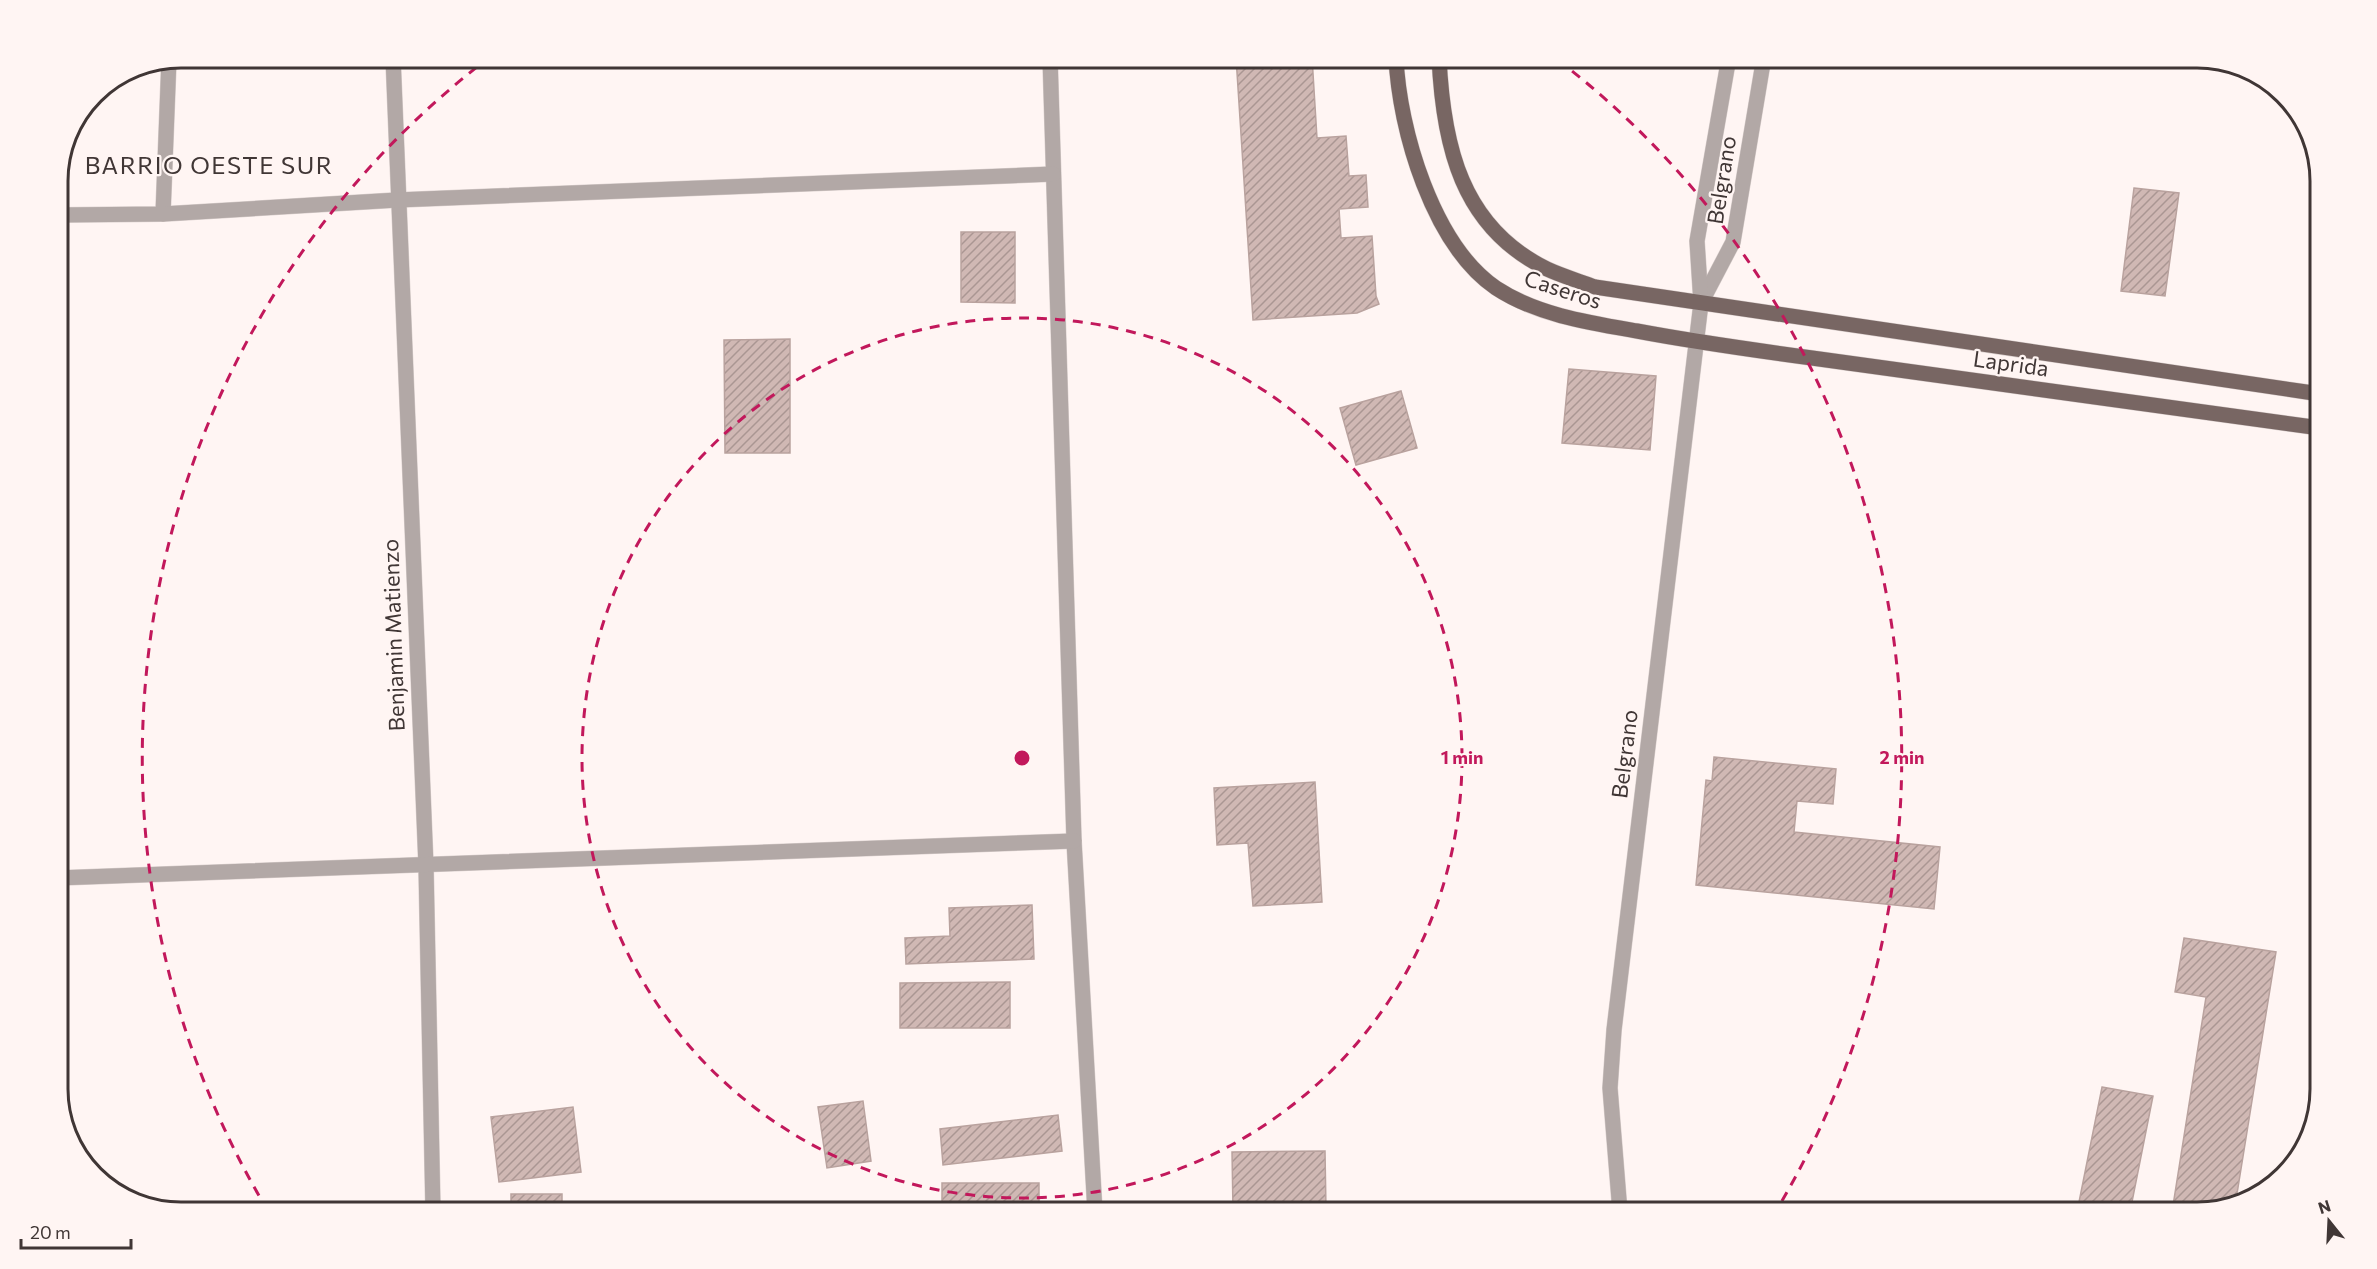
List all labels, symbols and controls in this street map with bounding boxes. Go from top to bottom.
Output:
street label: Belgrano [1701,134,1741,226]
district label: BARRIO OESTE SUR [85,150,333,179]
street label: Caseros [1521,264,1605,314]
street label: Laprida [1972,344,2050,382]
street label: Benjamin Matienzo [376,538,410,732]
street label: Belgrano [1605,708,1643,800]
text: 1 min [1441,746,1483,768]
text: 2 min [1880,746,1924,768]
centre of rings [1012,748,1032,768]
north arrow [2299,1191,2359,1251]
text: N [2316,1195,2333,1217]
scale bar [21,1212,130,1250]
text: 20 m [30,1221,71,1243]

